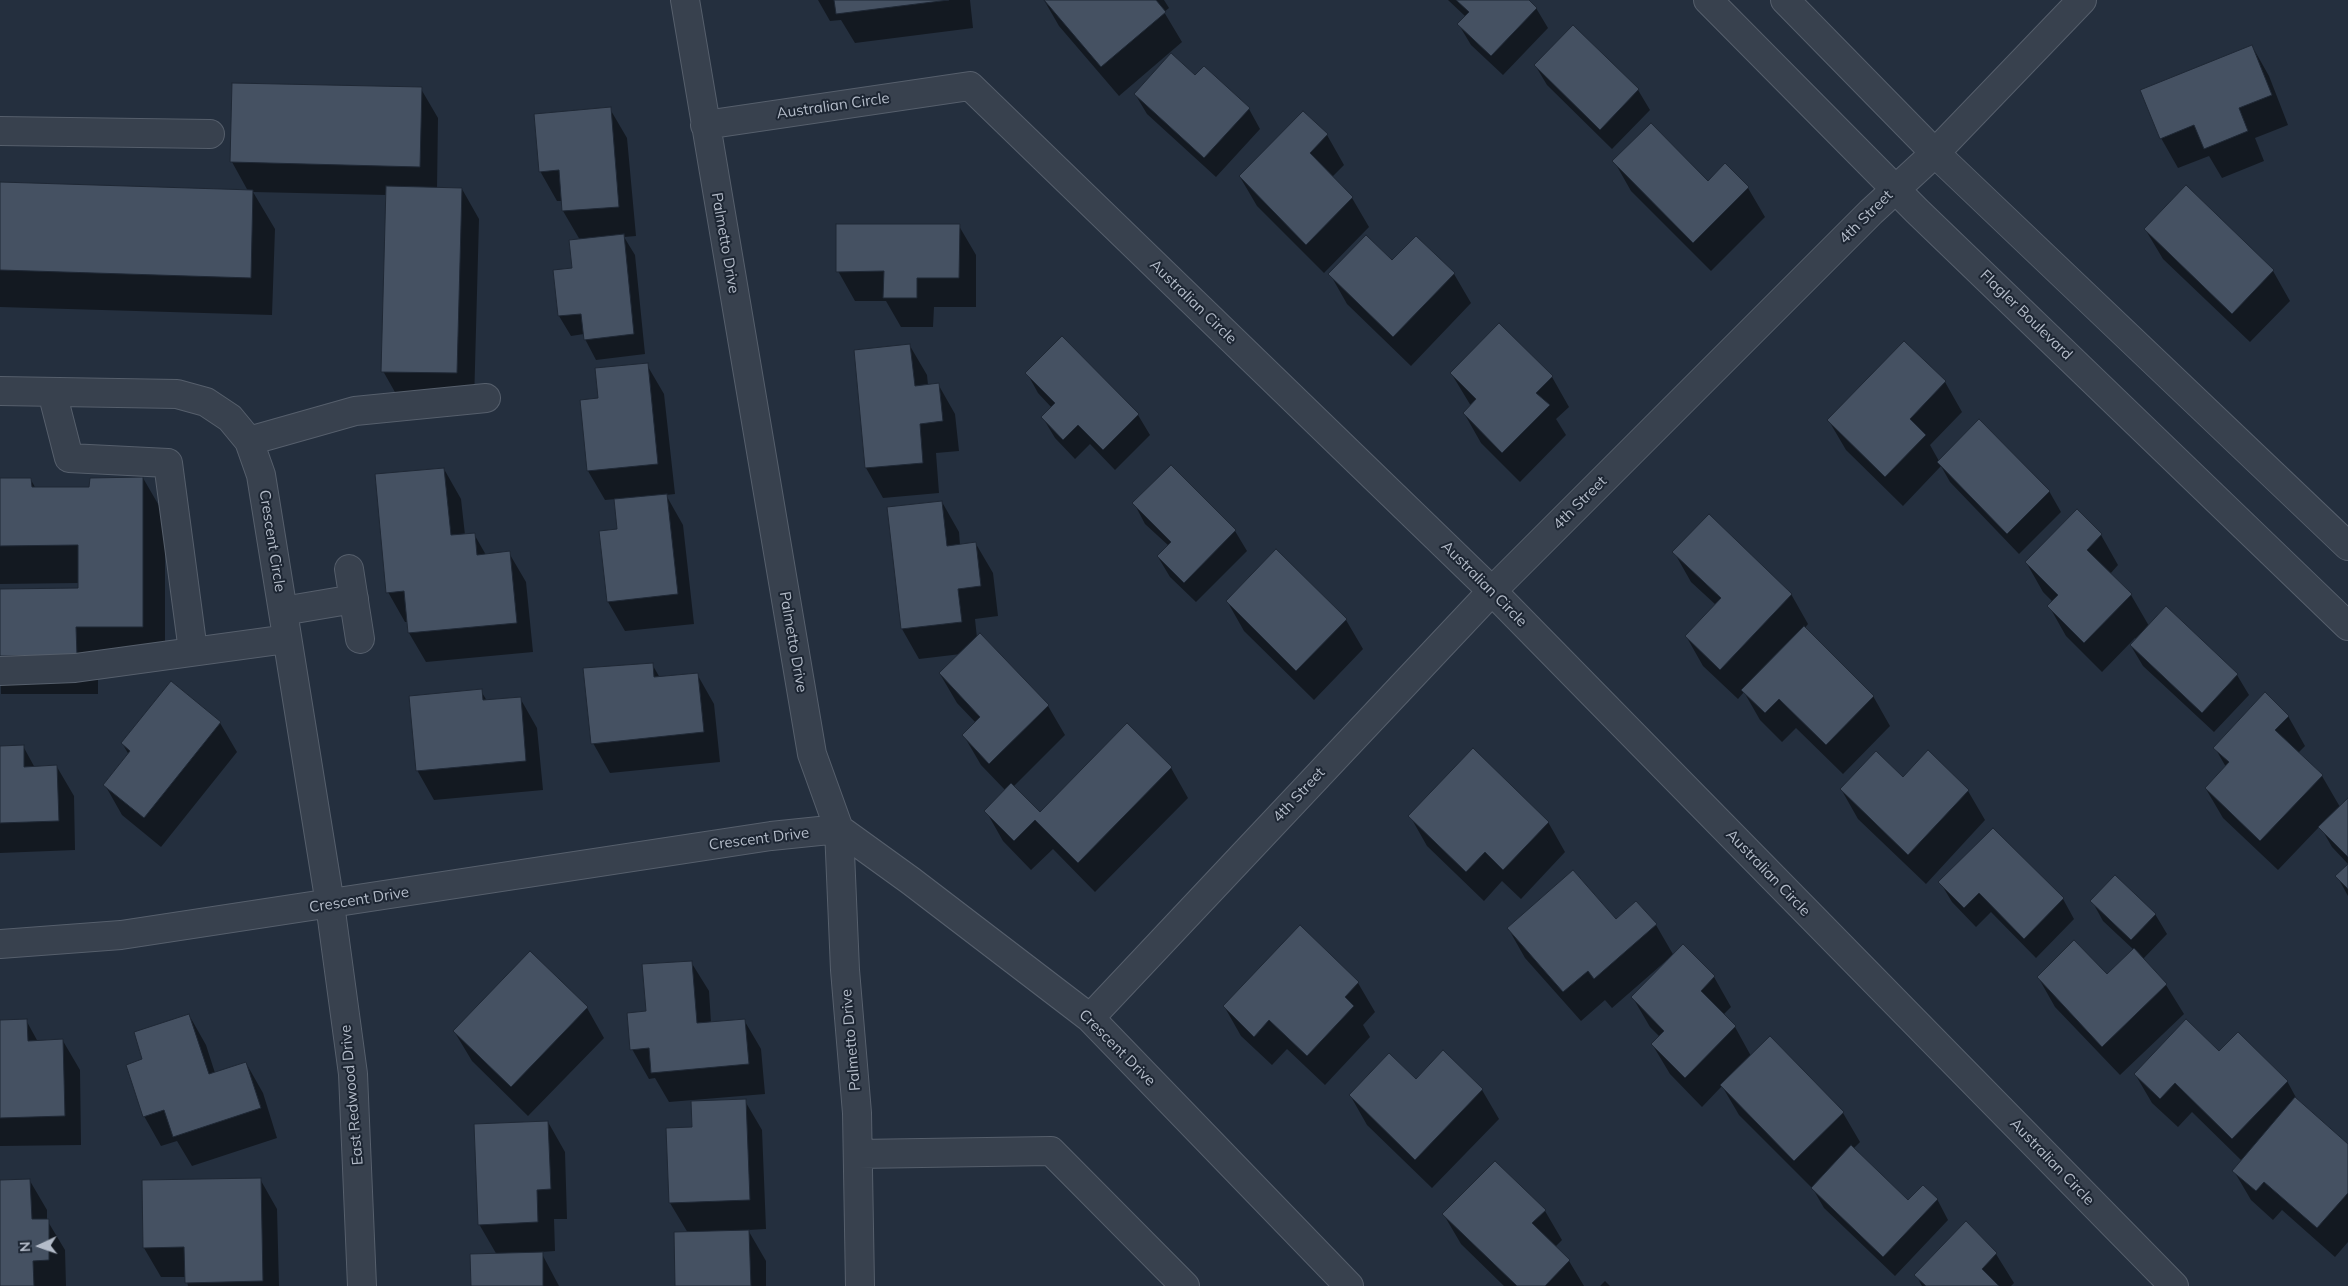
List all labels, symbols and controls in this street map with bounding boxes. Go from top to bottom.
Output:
street label: Australian Circle [775,89,891,123]
street label: 4th Street [1835,186,1897,248]
street label: Palmetto Drive [707,191,743,295]
street label: Australian Circle [1146,256,1240,348]
street label: Flagler Boulevard [1976,266,2076,364]
street label: 4th Street [1549,472,1611,534]
street label: Crescent Circle [255,489,289,593]
street label: Australian Circle [1437,537,1531,631]
street label: Palmetto Drive [775,590,811,694]
street label: 4th Street [1269,764,1329,826]
street label: Crescent Drive [708,824,810,854]
street label: Australian Circle [1722,826,1814,920]
street label: Crescent Drive [308,883,410,917]
street label: Palmetto Drive [838,988,864,1092]
street label: Crescent Drive [1075,1006,1159,1090]
street label: East Redwood Drive [337,1024,367,1166]
street label: Australian Circle [2006,1115,2098,1209]
north arrow [15,1221,65,1271]
text: N [16,1241,34,1253]

